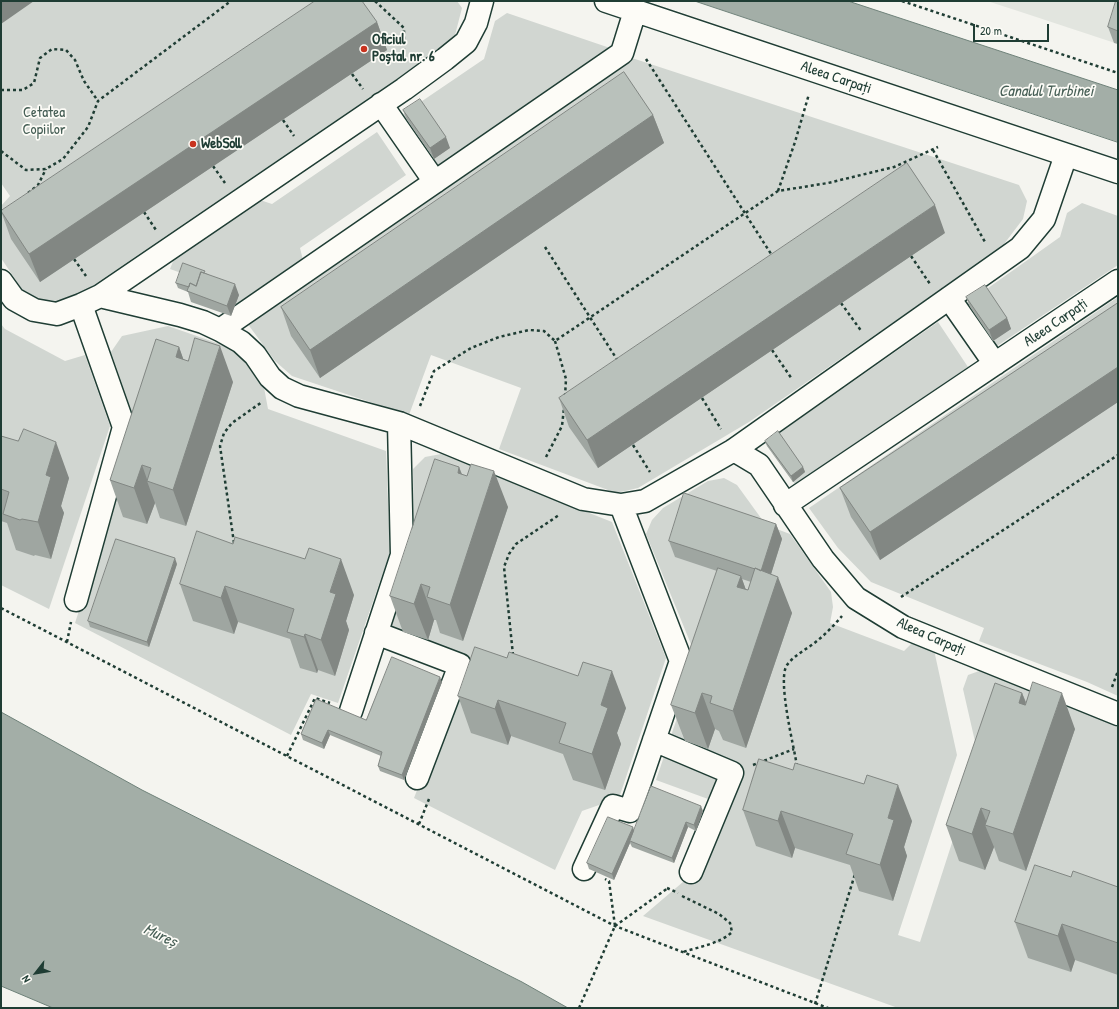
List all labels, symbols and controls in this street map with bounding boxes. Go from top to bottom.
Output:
scale bar [975,16,1051,42]
text: 20 m [980,22,1002,39]
place label: Oficiul Poștal nr. 6 [372,31,435,66]
marker: Oficiul Poștal nr. 6 [359,44,369,54]
street label: Aleea Carpați [798,58,874,98]
water label: Canalul Turbinei [999,82,1093,102]
park label: Cetatea Copiilor [22,104,66,139]
place label: WebSoll [201,135,242,153]
marker: WebSoll [188,139,198,149]
street label: Aleea Carpați [1021,295,1091,351]
street label: Aleea Carpați [894,614,968,660]
water label: Mureș [140,920,180,952]
north arrow [16,953,56,993]
text: N [18,973,33,985]

